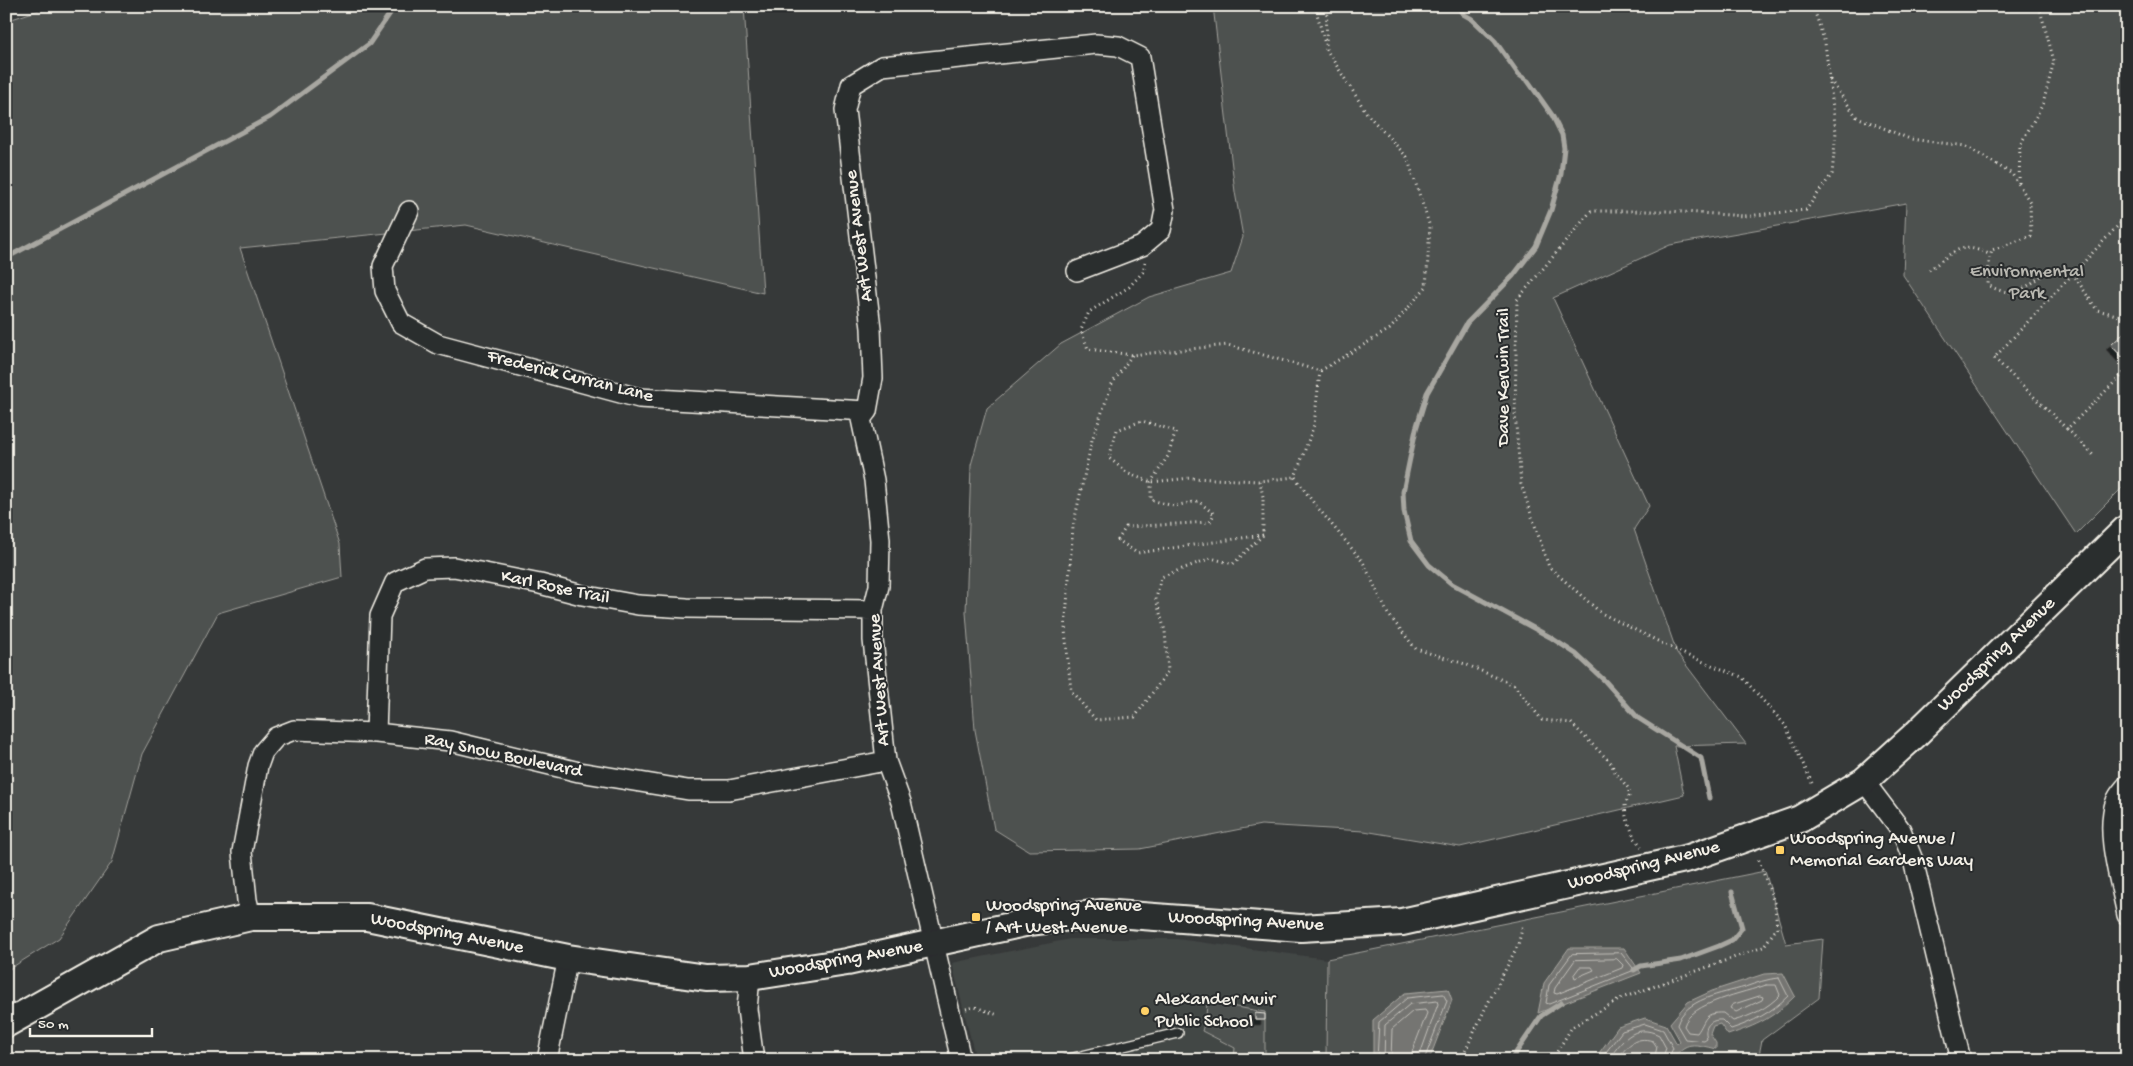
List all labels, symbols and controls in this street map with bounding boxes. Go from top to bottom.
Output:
street label: Art West Avenue [840,169,879,303]
park label: Environmental Park [1970,261,2084,306]
street label: Dave Kerwin Trail [1493,308,1516,448]
street label: Frederick Curran Lane [483,345,656,409]
street label: Karl Rose Trail [499,565,611,611]
street label: Woodspring Avenue [1933,593,2061,717]
street label: Art West Avenue [864,613,896,747]
street label: Ray Snow Boulevard [422,728,586,784]
place label: Woodspring Avenue / Memorial Gardens Way [1790,828,1974,873]
street label: Woodspring Avenue [1566,836,1722,896]
marker: Woodspring Avenue / Memorial Gardens Way [1774,844,1786,856]
place label: Woodspring Avenue / Art West Avenue [986,895,1142,940]
street label: Woodspring Avenue [1168,906,1325,938]
street label: Woodspring Avenue [368,908,526,960]
marker: Woodspring Avenue / Art West Avenue [970,911,982,923]
street label: Woodspring Avenue [767,935,925,985]
place label: Alexander Muir Public School [1154,989,1277,1034]
marker: Alexander Muir Public School [1139,1005,1151,1017]
scale bar [30,1006,152,1038]
text: 50 m [38,1016,69,1034]

